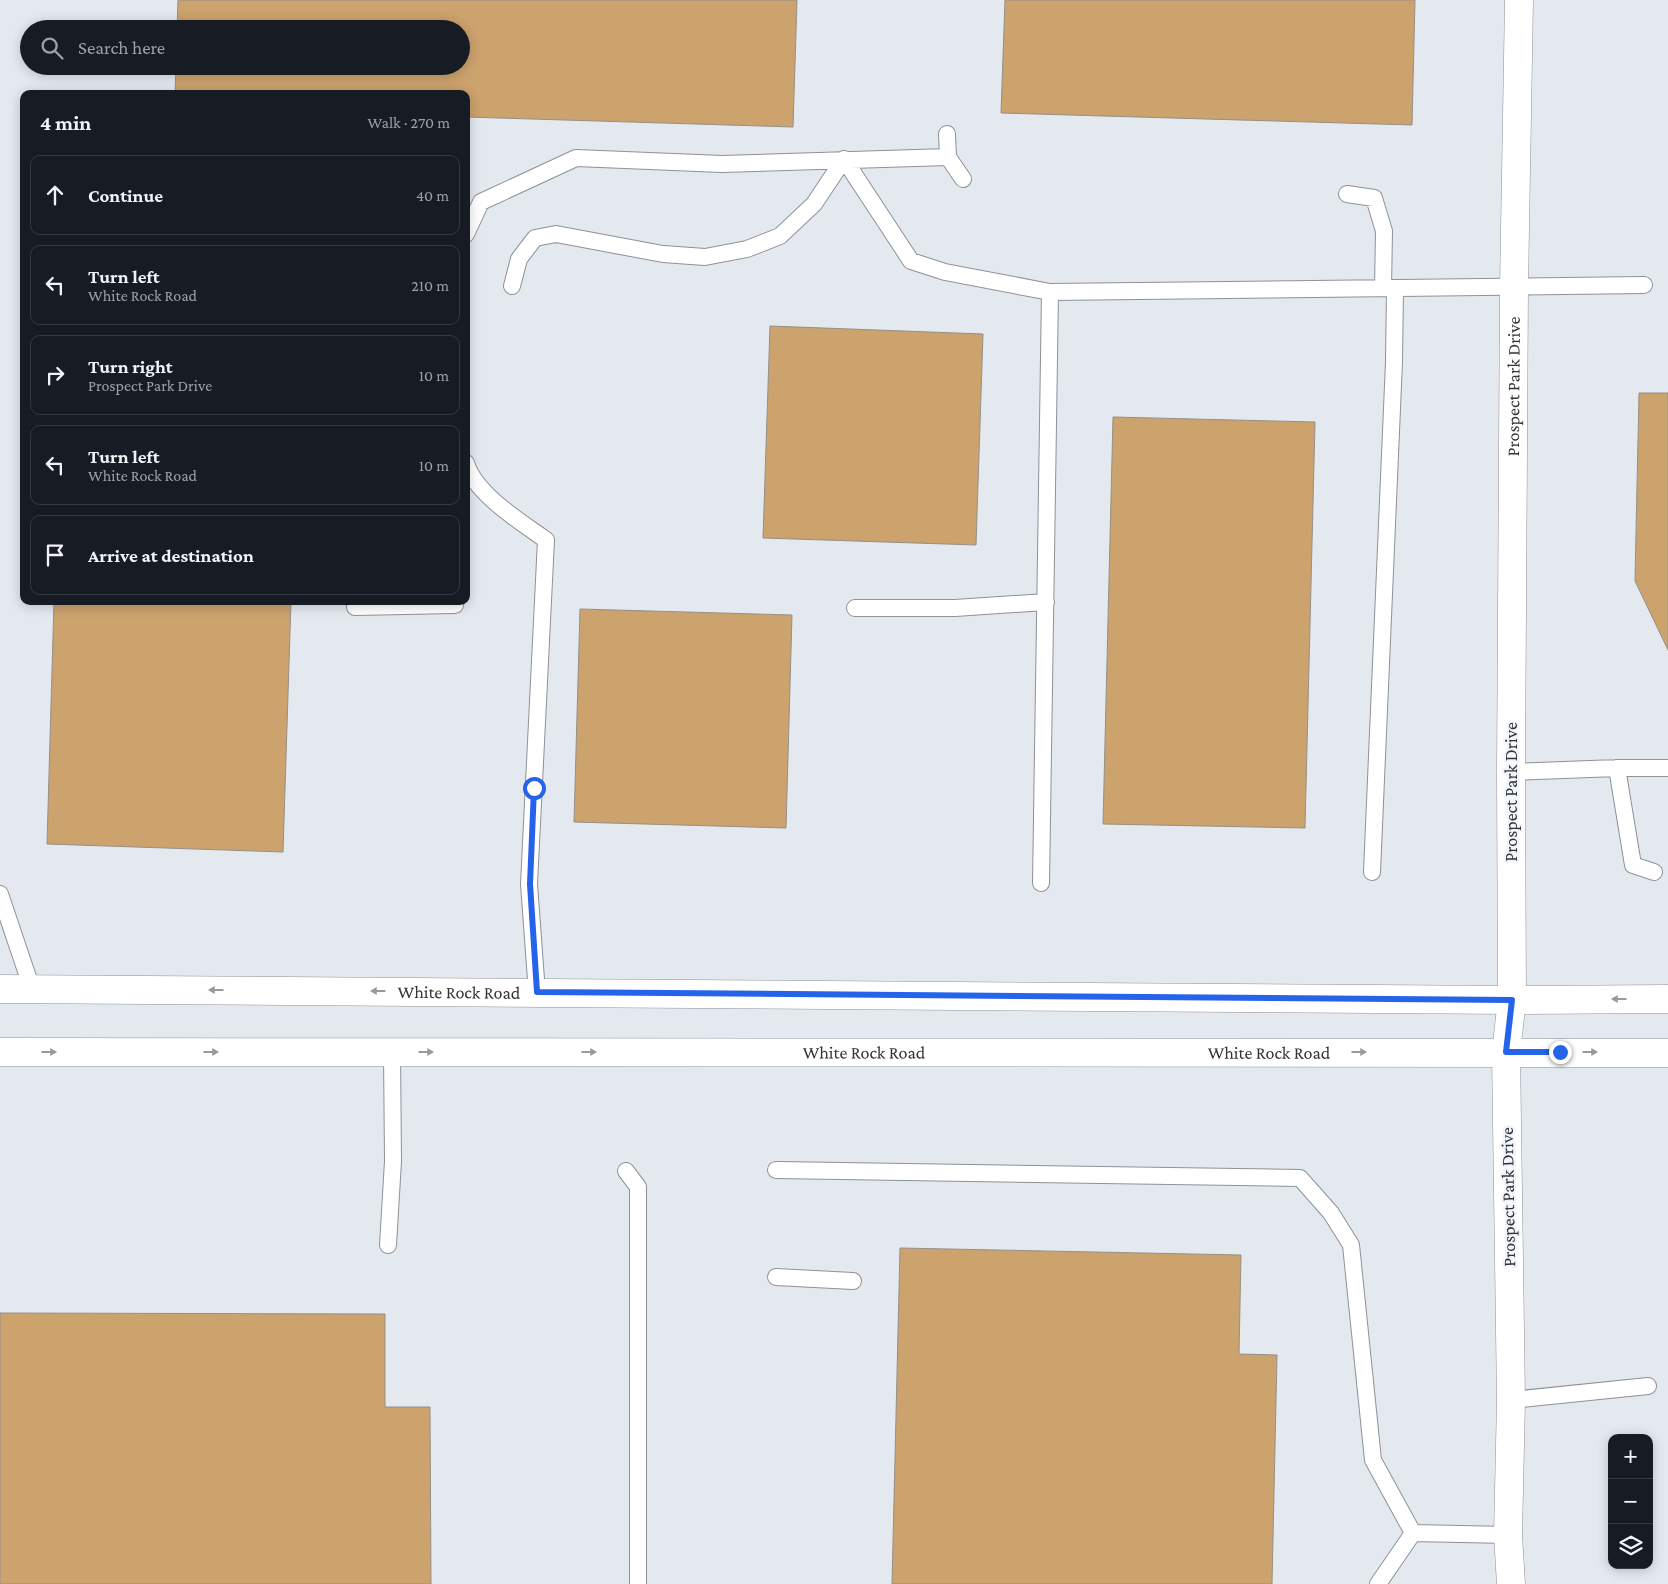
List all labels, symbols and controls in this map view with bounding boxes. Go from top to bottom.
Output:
search box [20,20,470,75]
icon: search [38,34,66,62]
text: Search here [78,37,165,58]
text: 4 min [40,111,91,135]
text: Walk · 270 m [368,114,450,131]
icon: ahead [41,181,69,209]
text: Continue [88,185,163,206]
text: 40 m [416,187,449,204]
text: Turn left [88,266,160,287]
icon: left [41,271,69,299]
text: 210 m [411,277,449,294]
text: White Rock Road [88,287,197,304]
street label: Prospect Park Drive [1503,316,1524,457]
text: Turn right [88,356,173,377]
icon: right [41,361,69,389]
text: 10 m [419,367,449,384]
text: Prospect Park Drive [88,377,212,394]
text: Turn left [88,446,160,467]
icon: left [41,451,69,479]
text: 10 m [419,457,449,474]
text: White Rock Road [88,467,197,484]
icon: arrive [41,541,69,569]
text: Arrive at destination [88,545,254,566]
street label: Prospect Park Drive [1501,722,1521,862]
route start [523,777,546,800]
street label: White Rock Road [398,982,521,1003]
one-way arrow [207,986,223,994]
one-way arrow [370,987,386,995]
one-way arrow [1611,995,1627,1003]
route end [1549,1041,1572,1064]
street label: White Rock Road [803,1042,926,1063]
street label: White Rock Road [1208,1043,1331,1063]
one-way arrow [41,1048,57,1056]
one-way arrow [203,1048,219,1056]
one-way arrow [418,1048,434,1056]
one-way arrow [581,1048,597,1056]
one-way arrow [1351,1048,1367,1056]
one-way arrow [1582,1048,1598,1056]
street label: Prospect Park Drive [1497,1127,1519,1267]
map controls [1608,1434,1653,1569]
button: + [1608,1434,1653,1479]
button: − [1608,1479,1653,1524]
button: layers [1608,1524,1653,1569]

